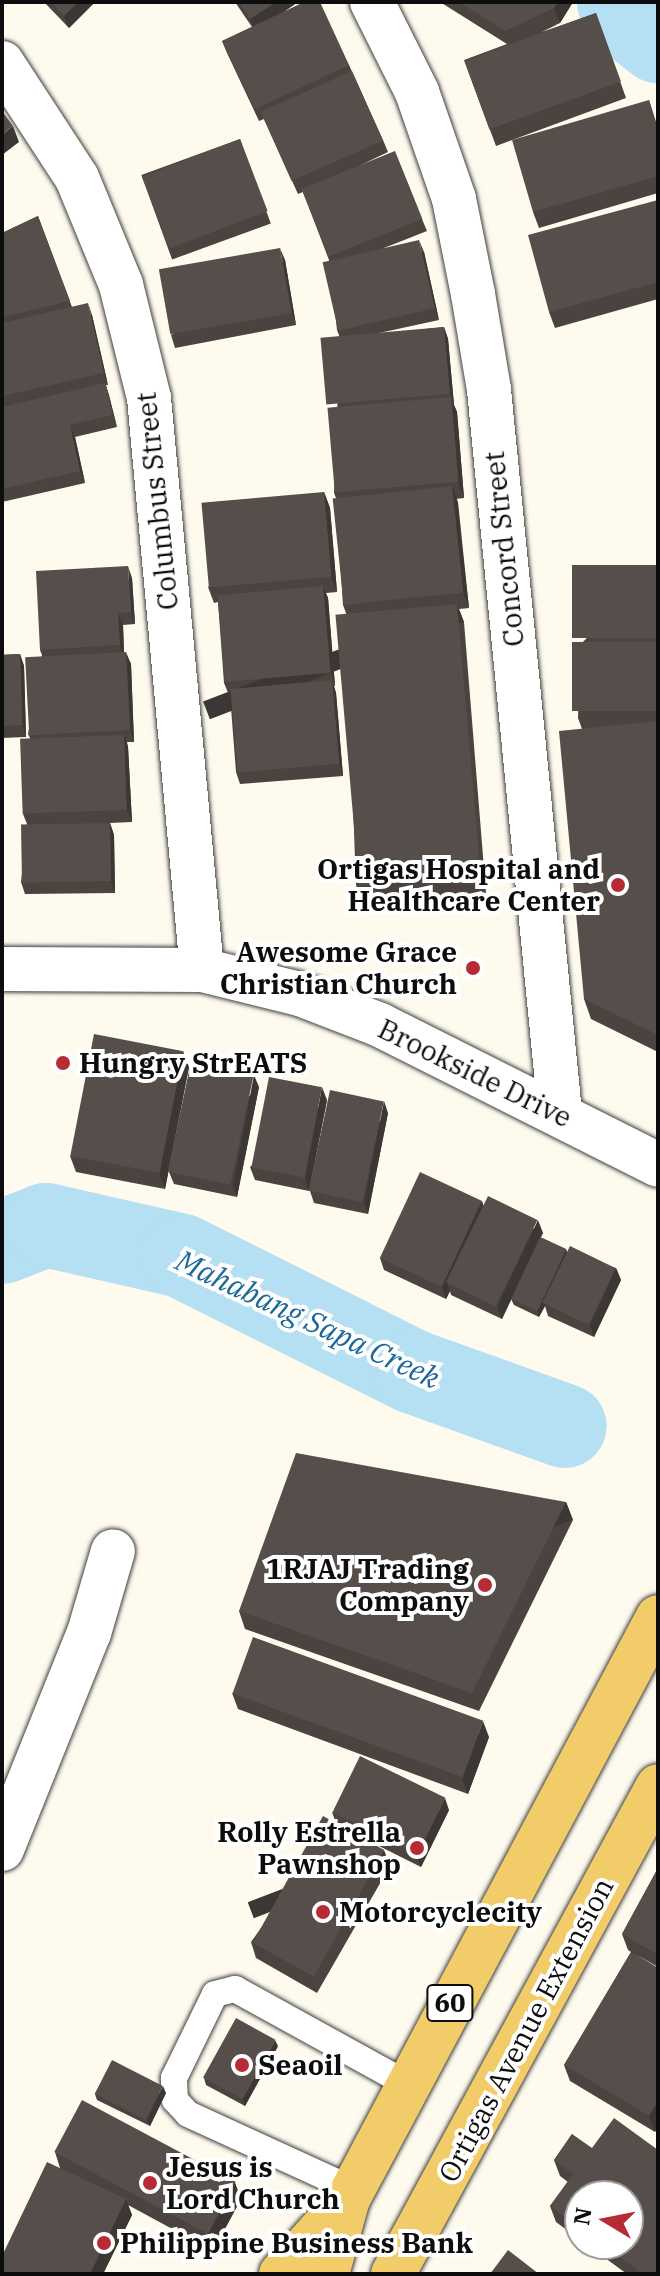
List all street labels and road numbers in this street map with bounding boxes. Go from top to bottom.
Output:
street label: Columbus Street [129,390,185,612]
street label: Concord Street [477,450,531,648]
street label: Brookside Drive [373,1012,577,1134]
street label: Ortigas Avenue Extension [431,1872,621,2188]
road number: 60 [426,1981,474,2025]

